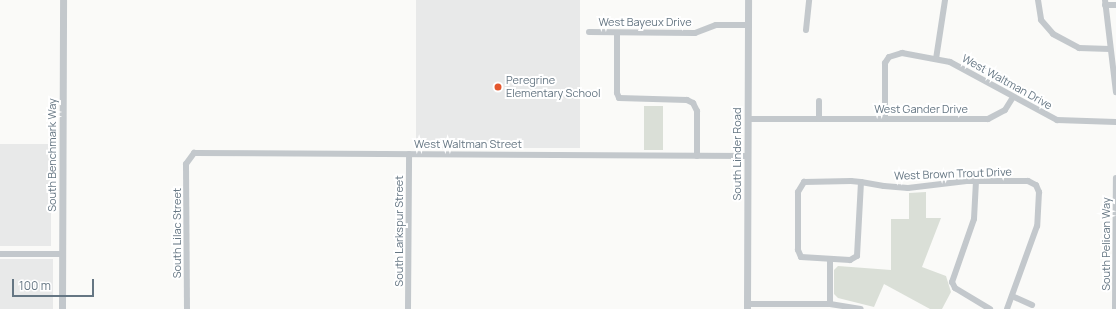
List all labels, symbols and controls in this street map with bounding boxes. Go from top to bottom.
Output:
street label: West Bayeux Drive [598,15,692,29]
street label: West Waltman Drive [960,52,1054,112]
place label: Peregrine Elementary School [506,74,601,100]
marker: Peregrine Elementary School [493,82,503,92]
street label: South Benchmark Way [45,98,59,212]
street label: West Gander Drive [874,102,968,116]
street label: South Linder Road [730,108,744,200]
street label: West Waltman Street [414,137,522,151]
street label: West Brown Trout Drive [894,165,1012,183]
street label: South Larkspur Street [392,175,406,287]
street label: South Lilac Street [170,188,184,278]
street label: South Pelican Way [1099,197,1113,291]
scale bar [14,271,96,297]
text: 100 m [19,277,51,294]

